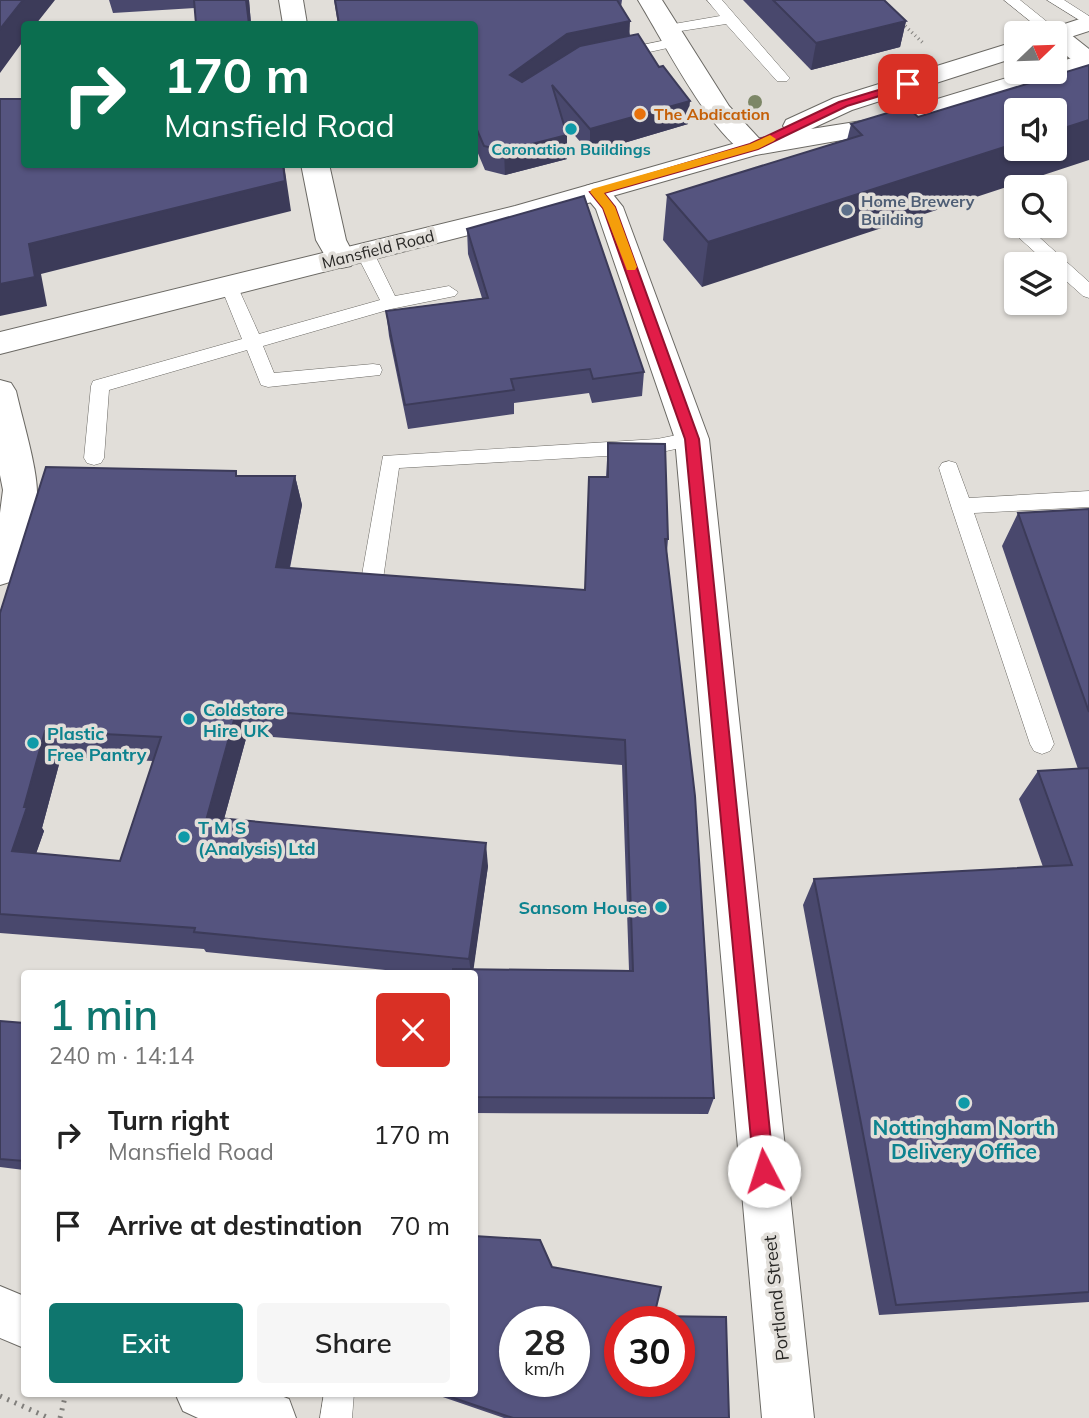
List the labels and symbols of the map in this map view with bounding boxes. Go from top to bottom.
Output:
north arrow [1004,21,1068,84]
pin [878,54,938,114]
place label: The Abdication [654,104,770,124]
marker: The Abdication [632,106,648,122]
marker: Coronation Buildings [563,121,579,137]
place label: Coronation Buildings [491,139,651,159]
place label: Home Brewery Building [861,191,975,229]
marker: Home Brewery Building [839,202,855,218]
street label: Mansfield Road [320,225,436,273]
place label: Coldstore Hire UK [203,698,284,742]
marker: Coldstore Hire UK [181,711,197,727]
place label: Plastic Free Pantry [47,722,147,766]
marker: Plastic Free Pantry [25,735,41,751]
place label: T M S (Analysis) Ltd [198,816,316,860]
marker: T M S (Analysis) Ltd [176,829,192,845]
place label: Sansom House [518,896,647,919]
marker: Sansom House [653,899,669,915]
marker: Nottingham North Delivery Office [956,1095,972,1111]
place label: Nottingham North Delivery Office [873,1114,1055,1164]
position arrow [727,1134,801,1208]
street label: Portland Street [758,1234,794,1362]
speed limit sign: 30 [604,1306,695,1397]

